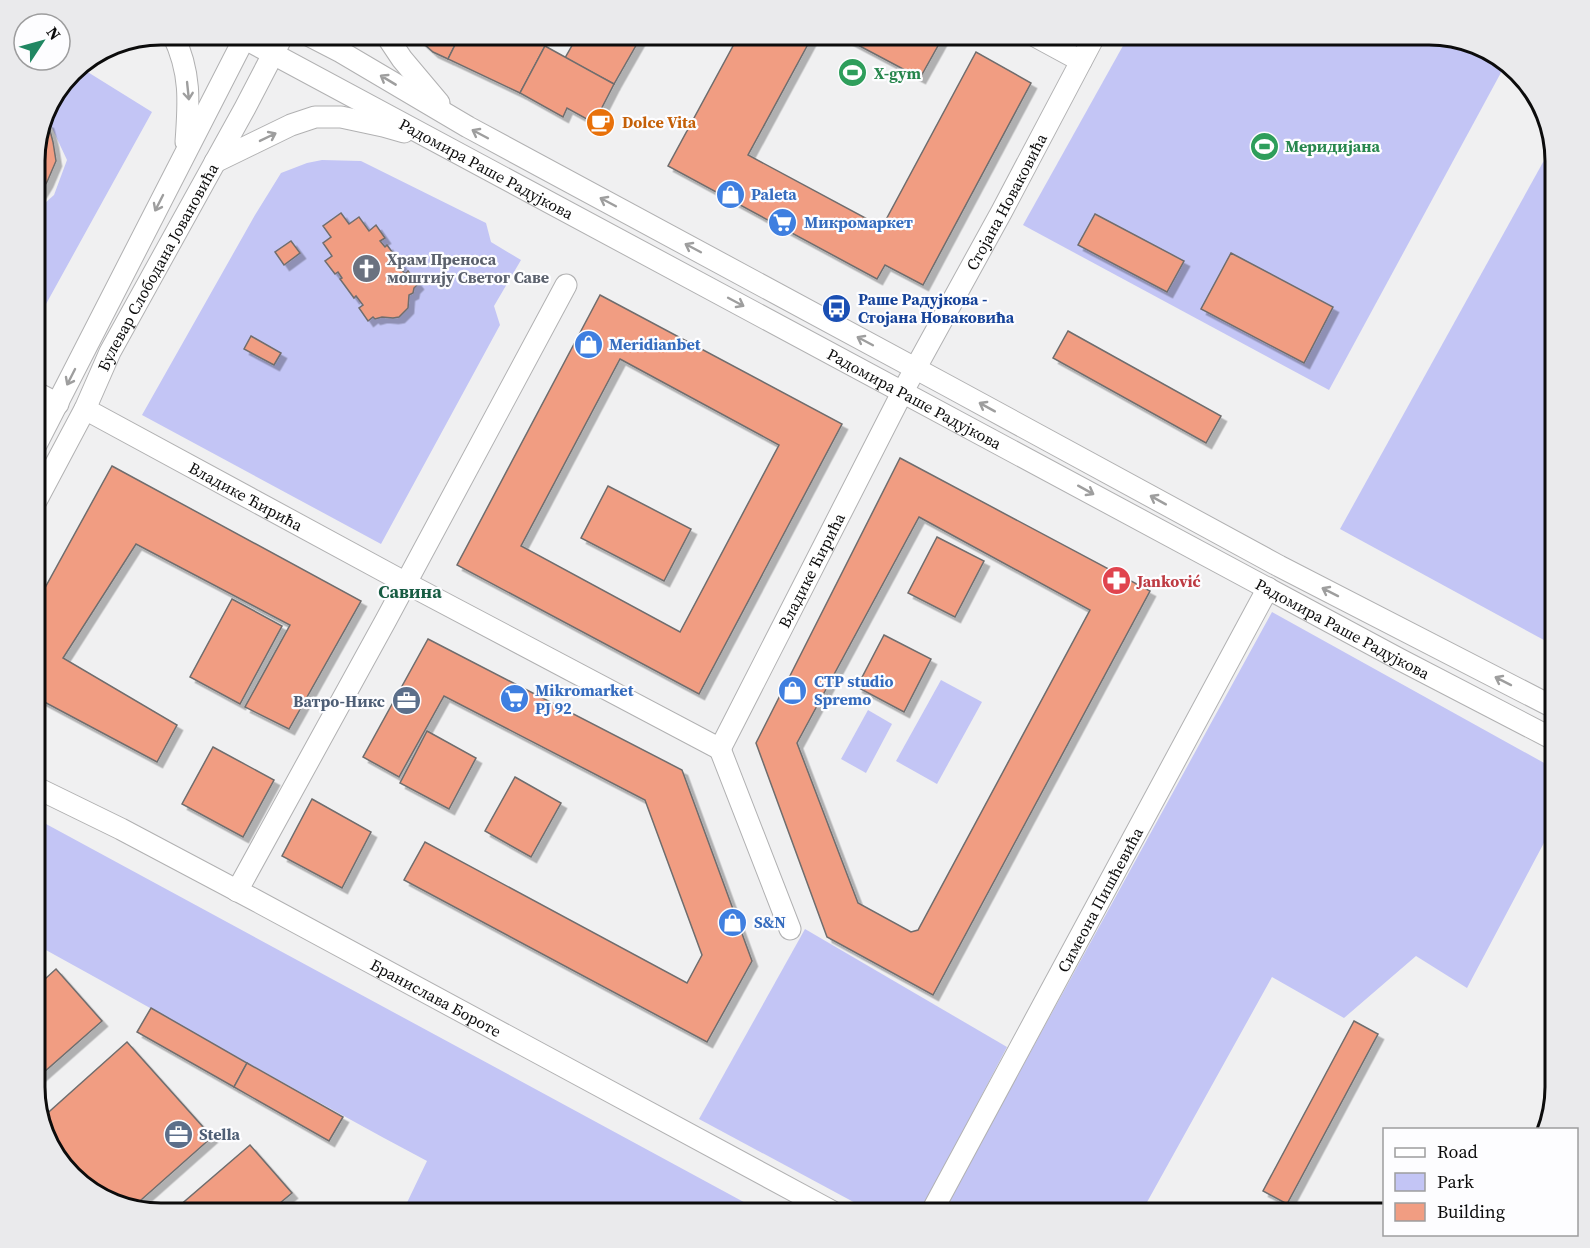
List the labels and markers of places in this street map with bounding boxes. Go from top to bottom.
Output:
sports icon: X-gym [837,57,869,89]
place label: X-gym [874,62,922,84]
cafe icon: Dolce Vita [585,106,617,138]
place label: Dolce Vita [622,111,697,133]
sports icon: Меридијана [1248,130,1280,162]
place label: Меридијана [1285,135,1380,157]
shop icon: Paleta [714,178,746,210]
place label: Paleta [751,183,797,205]
supermarket icon: Микромаркет [767,206,799,238]
place label: Микромаркет [804,211,913,233]
place label: Храм Преноса моштију Светог Саве [387,248,549,288]
church icon: Храм Преноса моштију Светог Саве [350,252,382,284]
place label: Раше Радујкова - Стојана Новаковића [858,288,1015,328]
bus stop icon: Раше Радујкова - Стојана Новаковића [821,292,853,324]
shop icon: Meridianbet [572,328,604,360]
place label: Meridianbet [609,333,701,355]
pharmacy icon: Janković [1100,565,1132,597]
place label: Janković [1136,570,1201,592]
place label: CTP studio Spremo [814,670,893,710]
shop icon: CTP studio Spremo [777,674,809,706]
place label: Mikromarket PJ 92 [535,679,634,719]
supermarket icon: Mikromarket PJ 92 [498,683,530,715]
office icon: Ватро-Никс [390,685,422,717]
place label: Ватро-Никс [293,690,385,712]
shop icon: S&N [717,906,749,938]
place label: S&N [754,911,786,933]
office icon: Stella [162,1118,194,1150]
place label: Stella [199,1123,240,1145]

